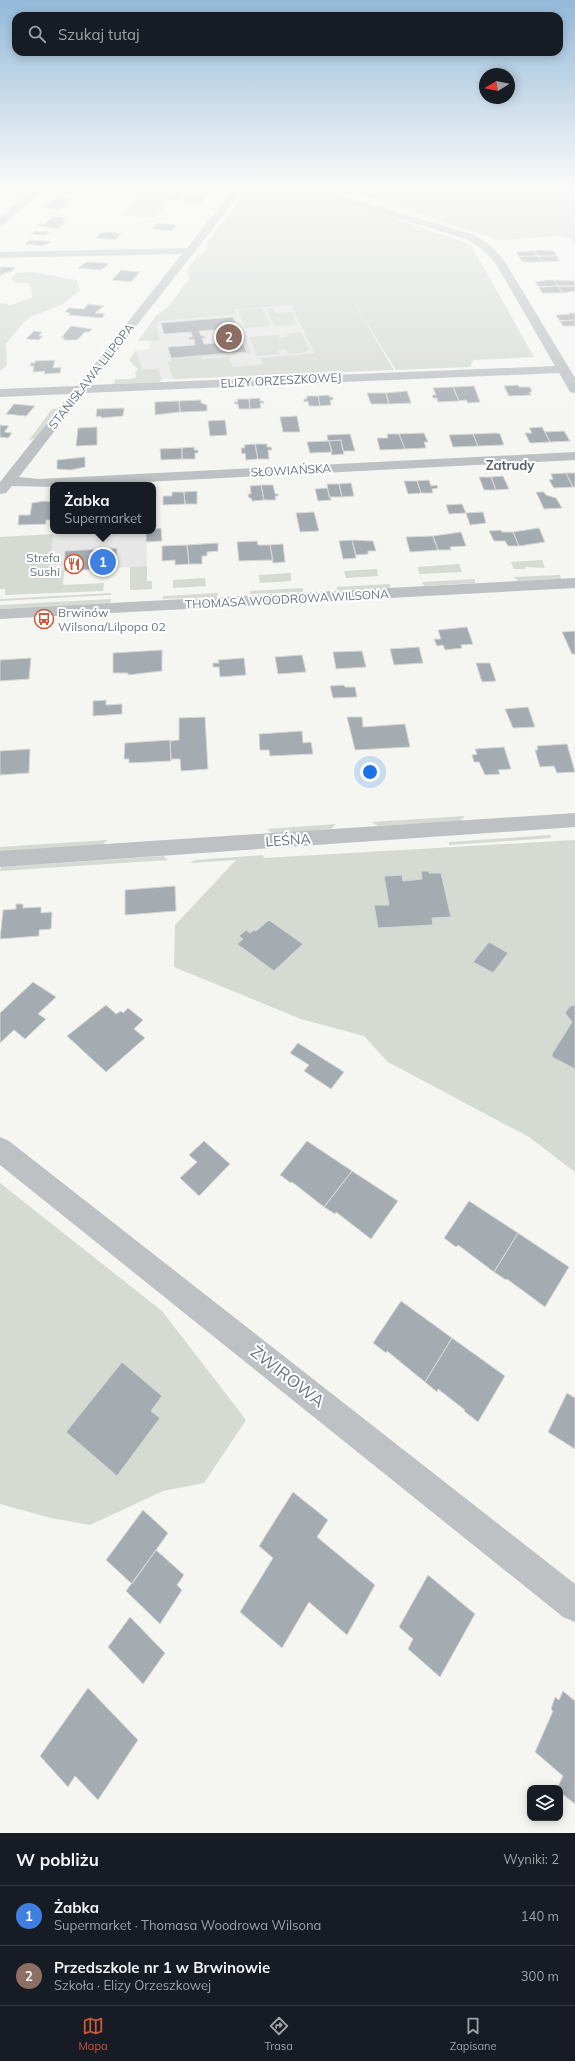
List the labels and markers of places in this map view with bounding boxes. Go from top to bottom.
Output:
pin: 2 [216,322,242,352]
pin: 1 [90,547,116,577]
place label: Strefa Sushi [26,550,60,579]
restaurant icon: Strefa Sushi [63,553,85,575]
place label: Brwinów Wilsona/Lilpopa 02 [58,605,166,634]
bus stop icon: Brwinów Wilsona/Lilpopa 02 [33,608,55,630]

